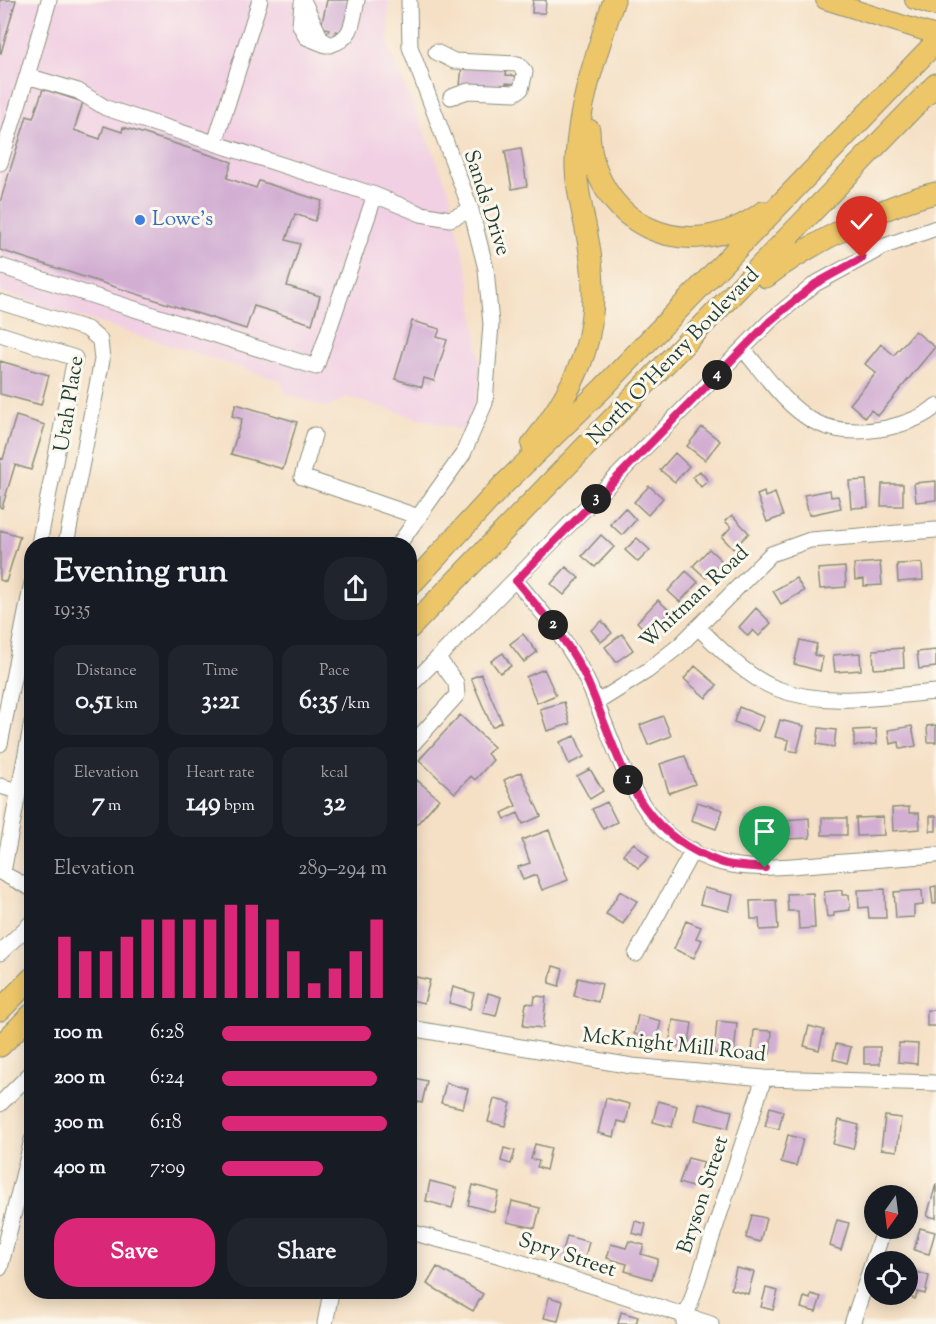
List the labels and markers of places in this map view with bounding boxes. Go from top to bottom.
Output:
pin [836,196,887,258]
place label: Lowe's [152,205,213,235]
marker: Lowe's [133,213,147,227]
pin: 4 [702,360,732,390]
pin: 3 [581,484,611,514]
pin: 2 [538,610,568,640]
pin: 1 [613,765,643,795]
pin [739,806,790,868]

